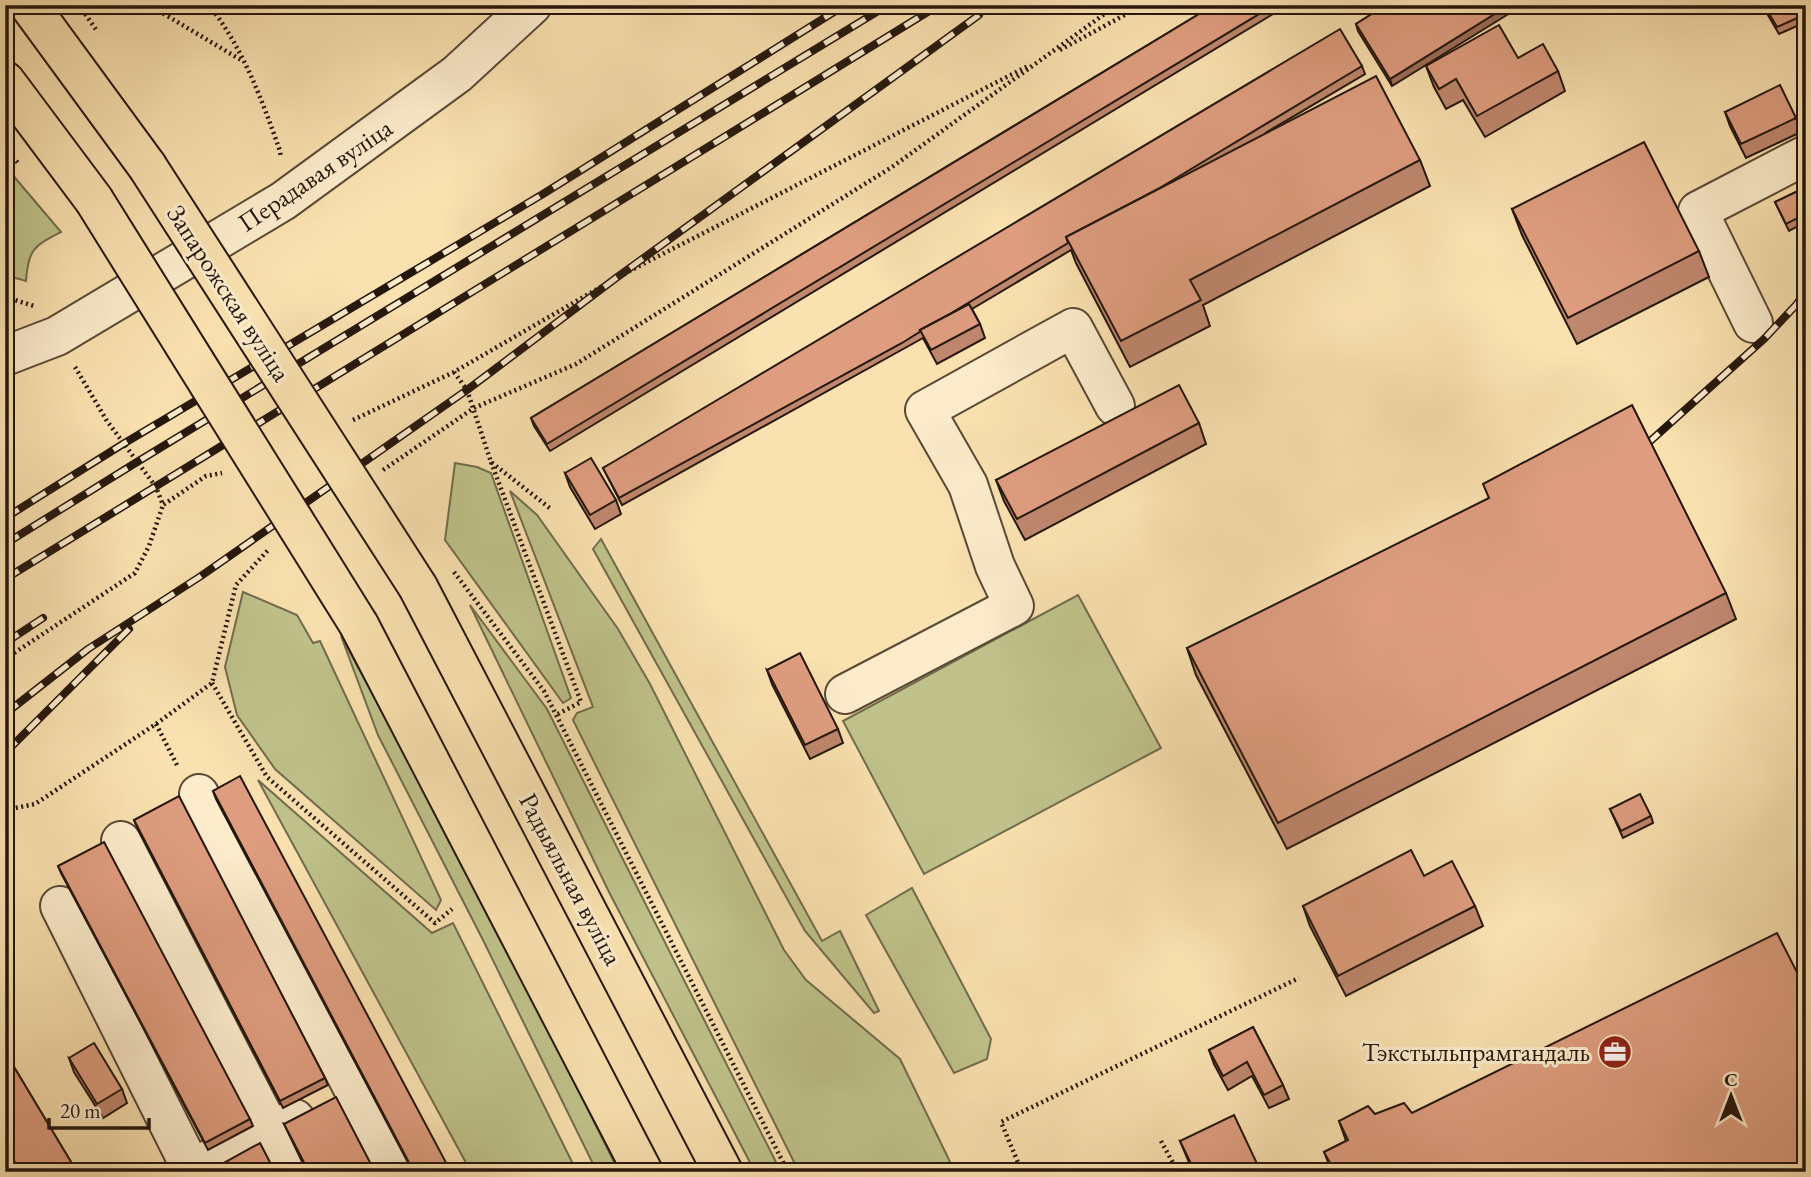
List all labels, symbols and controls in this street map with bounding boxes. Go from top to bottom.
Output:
street label: Перадавая вуліца [231,110,399,239]
street label: Запарожская вуліца [159,198,299,388]
street label: Радыяльная вуліца [511,787,631,971]
office icon: Тэкстыльпрамгандаль [1596,1033,1634,1071]
place label: Тэкстыльпрамгандаль [1362,1035,1590,1069]
north arrow [1696,1062,1766,1132]
text: С [1724,1067,1738,1092]
scale bar [49,1086,149,1130]
text: 20 m [60,1097,101,1124]

